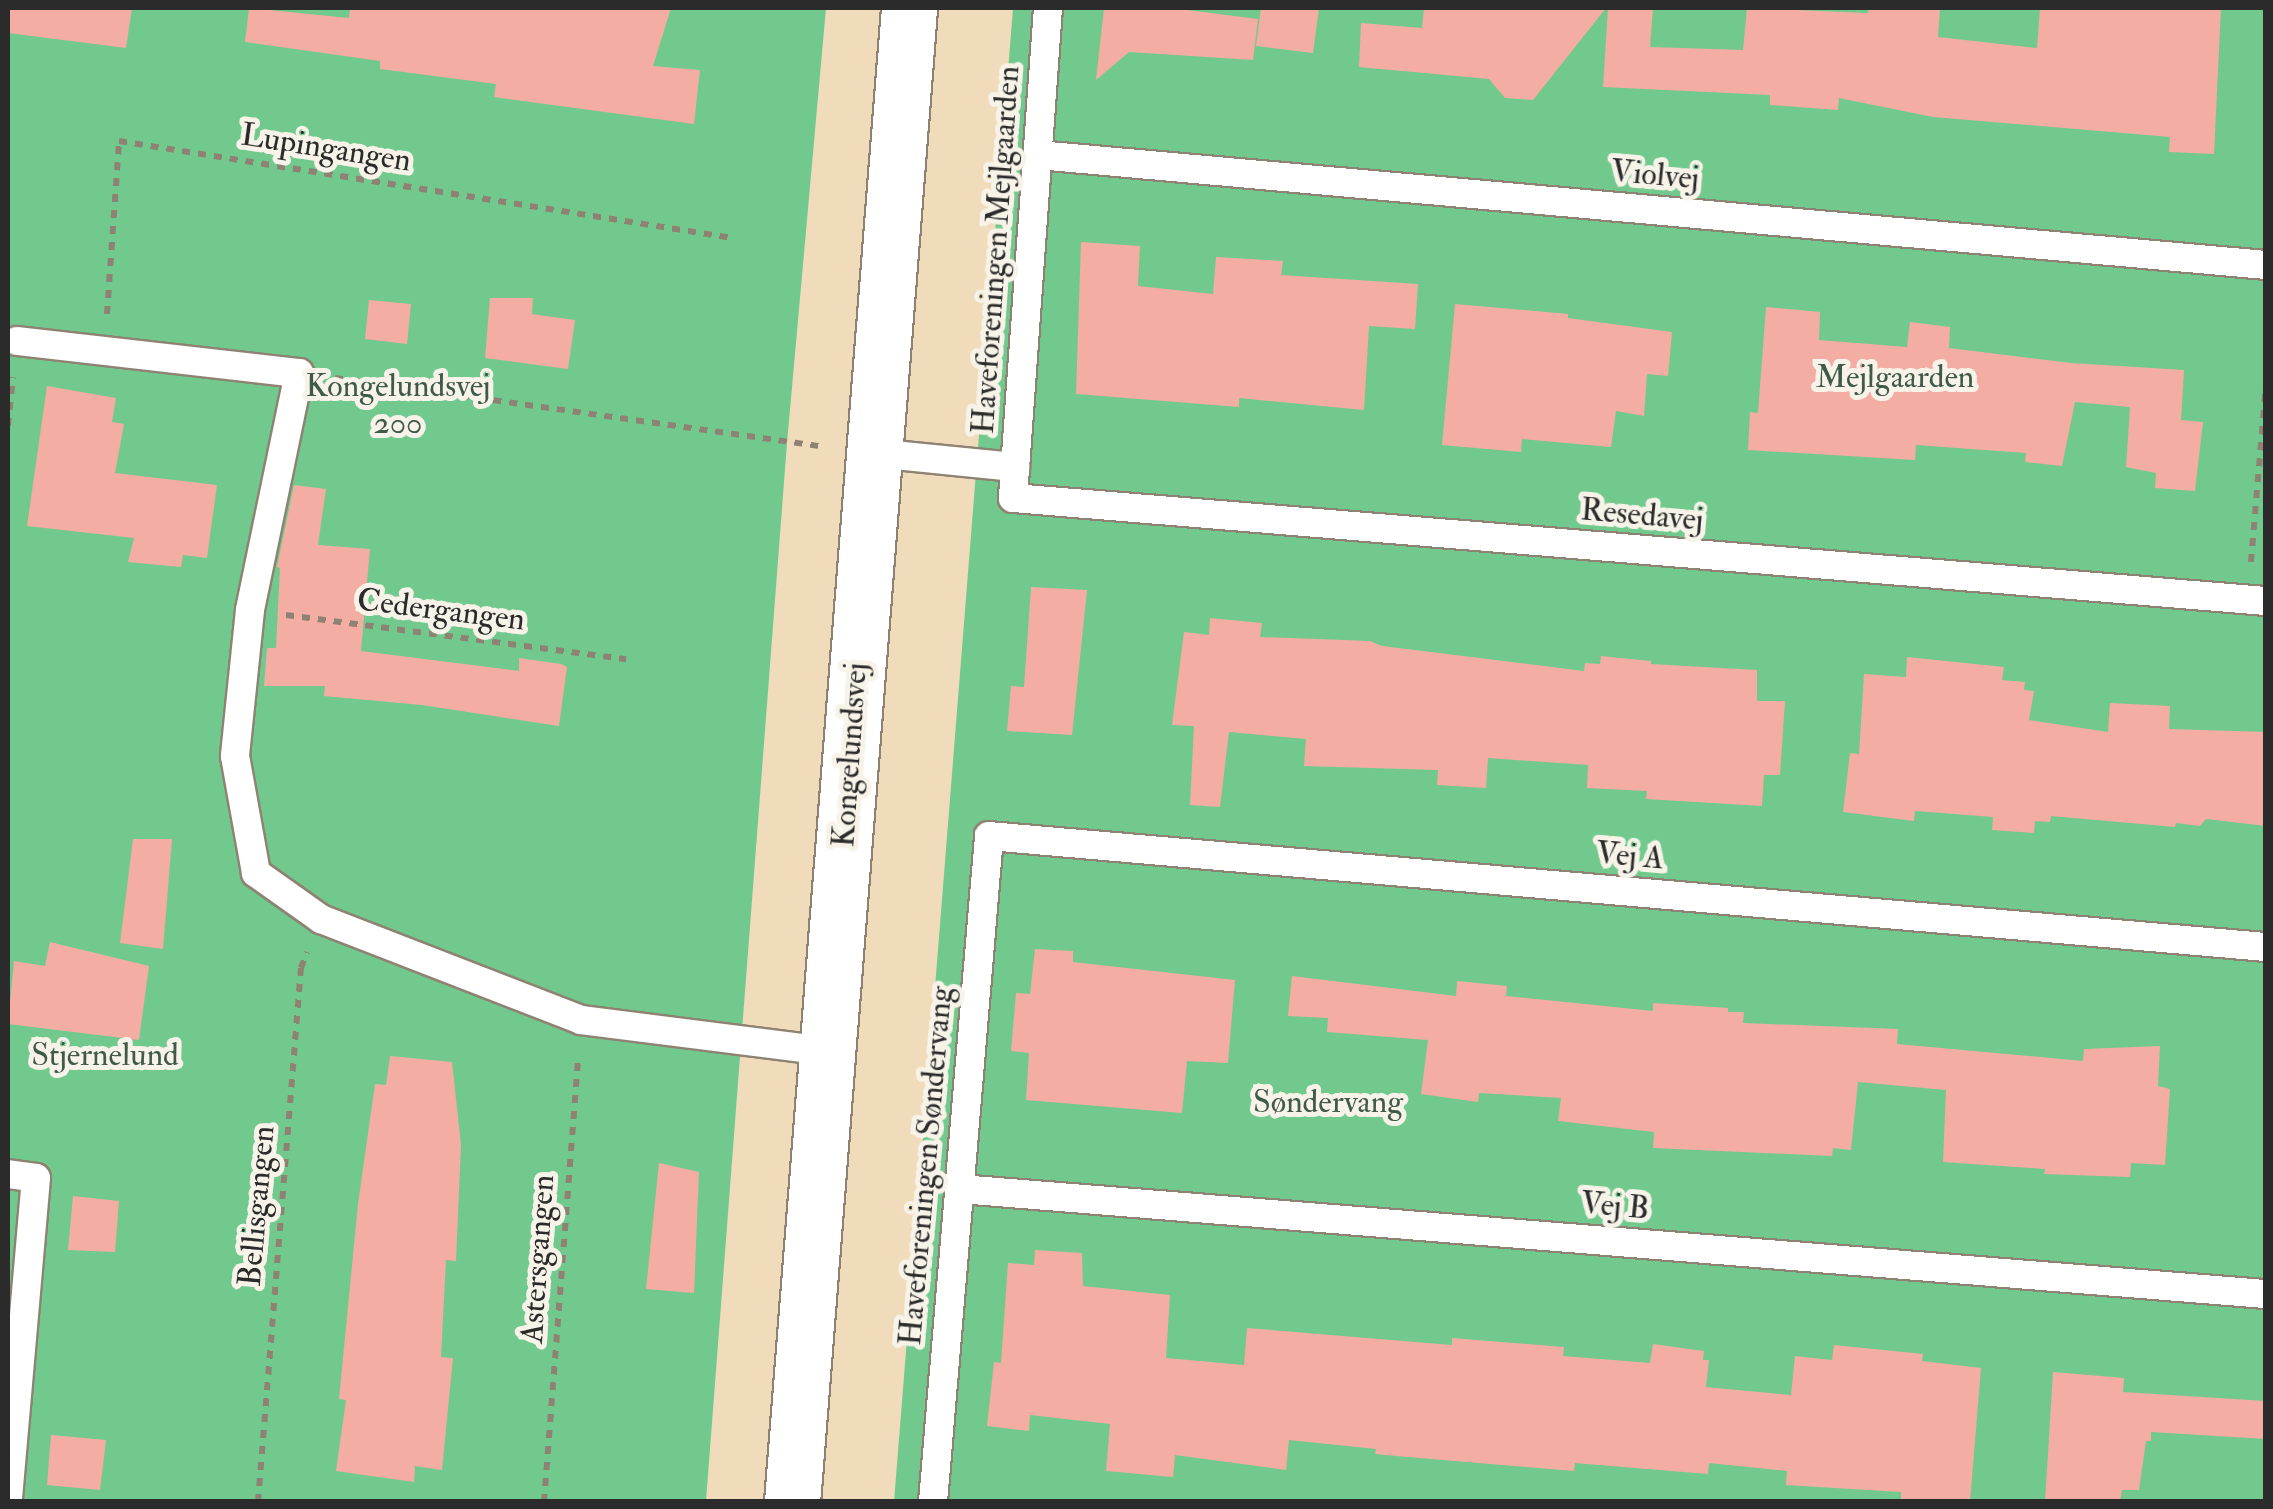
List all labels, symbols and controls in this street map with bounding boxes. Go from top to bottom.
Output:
street label: Haveforeningen Mejlgaarden [964,65,1028,435]
street label: Lupingangen [238,116,414,180]
street label: Violvej [1609,152,1701,198]
park label: Mejlgaarden [1816,358,1974,396]
park label: Kongelundsvej 200 [306,368,490,443]
street label: Resedavej [1579,491,1705,539]
street label: Cedergangen [355,581,527,639]
street label: Kongelundsvej [824,661,876,849]
street label: Vej A [1595,834,1665,878]
street label: Haveforeningen Søndervang [891,985,961,1347]
park label: Stjernelund [31,1036,179,1074]
park label: Søndervang [1253,1083,1403,1121]
street label: Bellisgangen [231,1124,283,1288]
street label: Astersgangen [513,1173,563,1345]
street label: Vej B [1579,1184,1651,1228]

